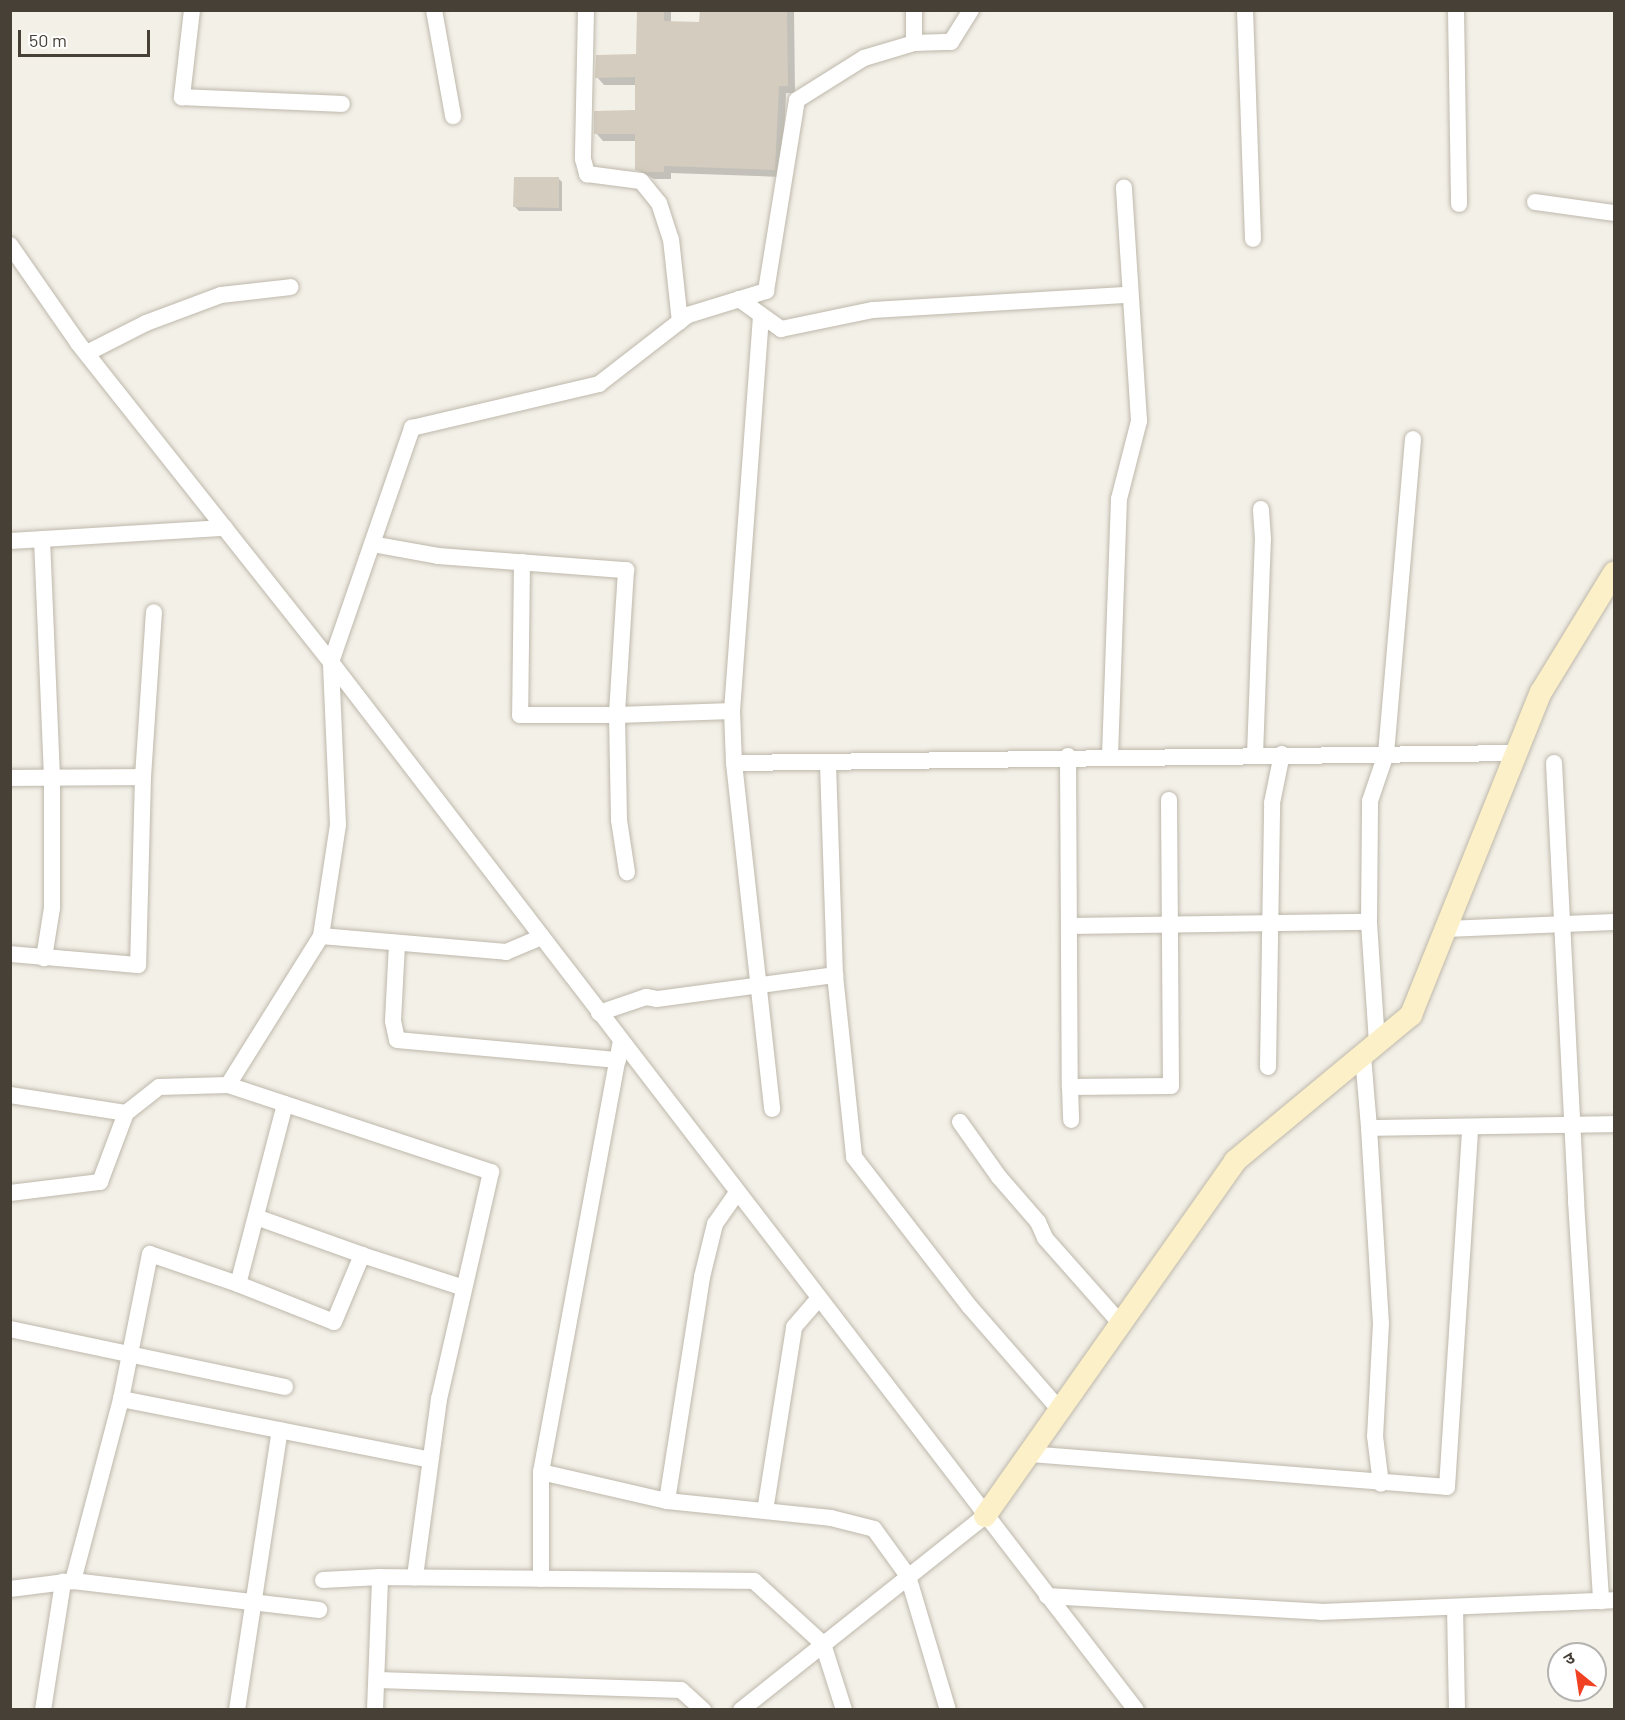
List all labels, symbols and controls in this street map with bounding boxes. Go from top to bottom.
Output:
scale bar [21,18,153,56]
text: 50 m [29,29,67,51]
north arrow [1547,1642,1607,1702]
text: उ [1560,1647,1578,1668]

